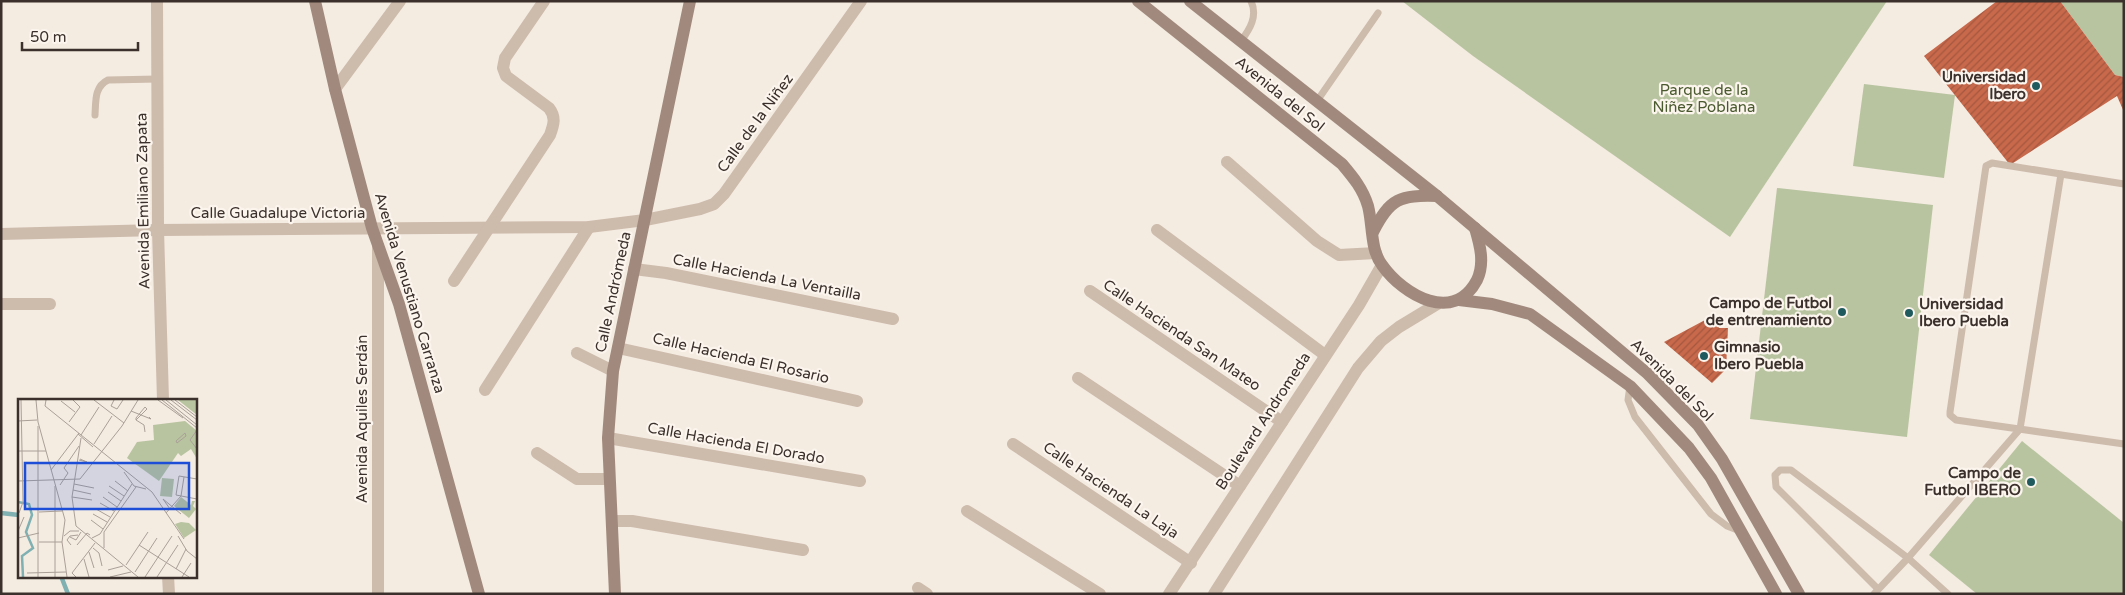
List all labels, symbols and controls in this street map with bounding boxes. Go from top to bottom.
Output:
scale bar [22,20,139,52]
text: 50 m [30,28,67,46]
street label: Avenida del Sol [1232,53,1328,135]
place label: Universidad Ibero [1942,68,2026,103]
street label: Calle de la Niñez [713,70,797,176]
marker: Universidad Ibero [2030,80,2042,92]
park label: Parque de la Niñez Poblana [1653,81,1755,116]
street label: Avenida Emiliano Zapata [132,113,154,289]
street label: Avenida Venustiano Carranza [371,190,449,396]
street label: Calle Guadalupe Victoria [191,204,365,222]
street label: Calle Andrómeda [591,230,635,354]
street label: Calle Hacienda La Ventailla [671,250,863,304]
street label: Calle Hacienda San Mateo [1100,275,1264,395]
place label: Campo de Futbol de entrenamiento [1706,294,1832,329]
place label: Universidad Ibero Puebla [1919,295,2009,330]
marker: Campo de Futbol de entrenamiento [1836,306,1848,318]
marker: Universidad Ibero Puebla [1903,307,1915,319]
street label: Calle Hacienda El Rosario [651,329,831,387]
street label: Avenida Aquiles Serdán [353,335,371,503]
street label: Avenida del Sol [1627,335,1717,425]
place label: Gimnasio Ibero Puebla [1714,338,1804,373]
street label: Boulevard Andromeda [1212,349,1314,493]
marker: Gimnasio Ibero Puebla [1698,350,1710,362]
inset map [18,399,196,578]
street label: Calle Hacienda El Dorado [646,419,826,467]
street label: Calle Hacienda La Laja [1040,438,1182,542]
place label: Campo de Futbol IBERO [1924,464,2021,499]
marker: Campo de Futbol IBERO [2025,476,2037,488]

